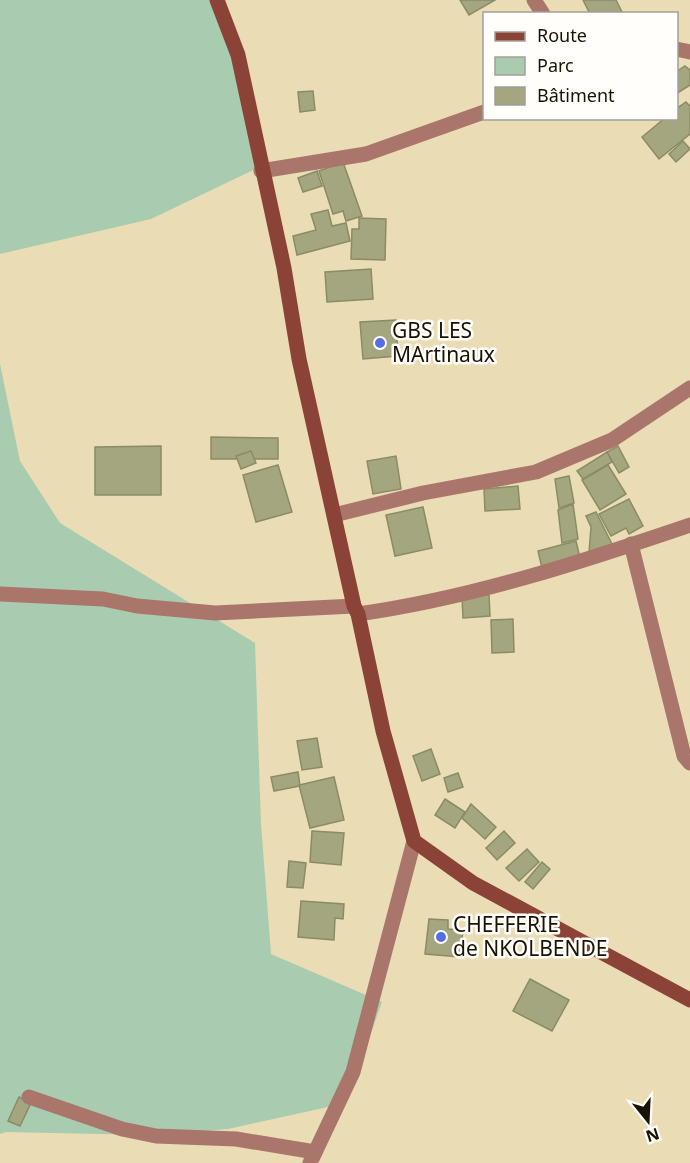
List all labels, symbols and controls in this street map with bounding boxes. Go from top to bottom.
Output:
legend [483,12,678,120]
text: Route [537,23,587,47]
text: Parc [537,53,574,77]
text: Bâtiment [537,83,615,107]
place label: GBS LES MArtinaux [392,316,495,368]
marker: GBS LES MArtinaux [373,336,387,350]
place label: CHEFFERIE de NKOLBENDE [453,910,607,962]
marker: CHEFFERIE de NKOLBENDE [434,930,448,944]
north arrow [618,1091,678,1151]
text: N [643,1123,662,1148]

